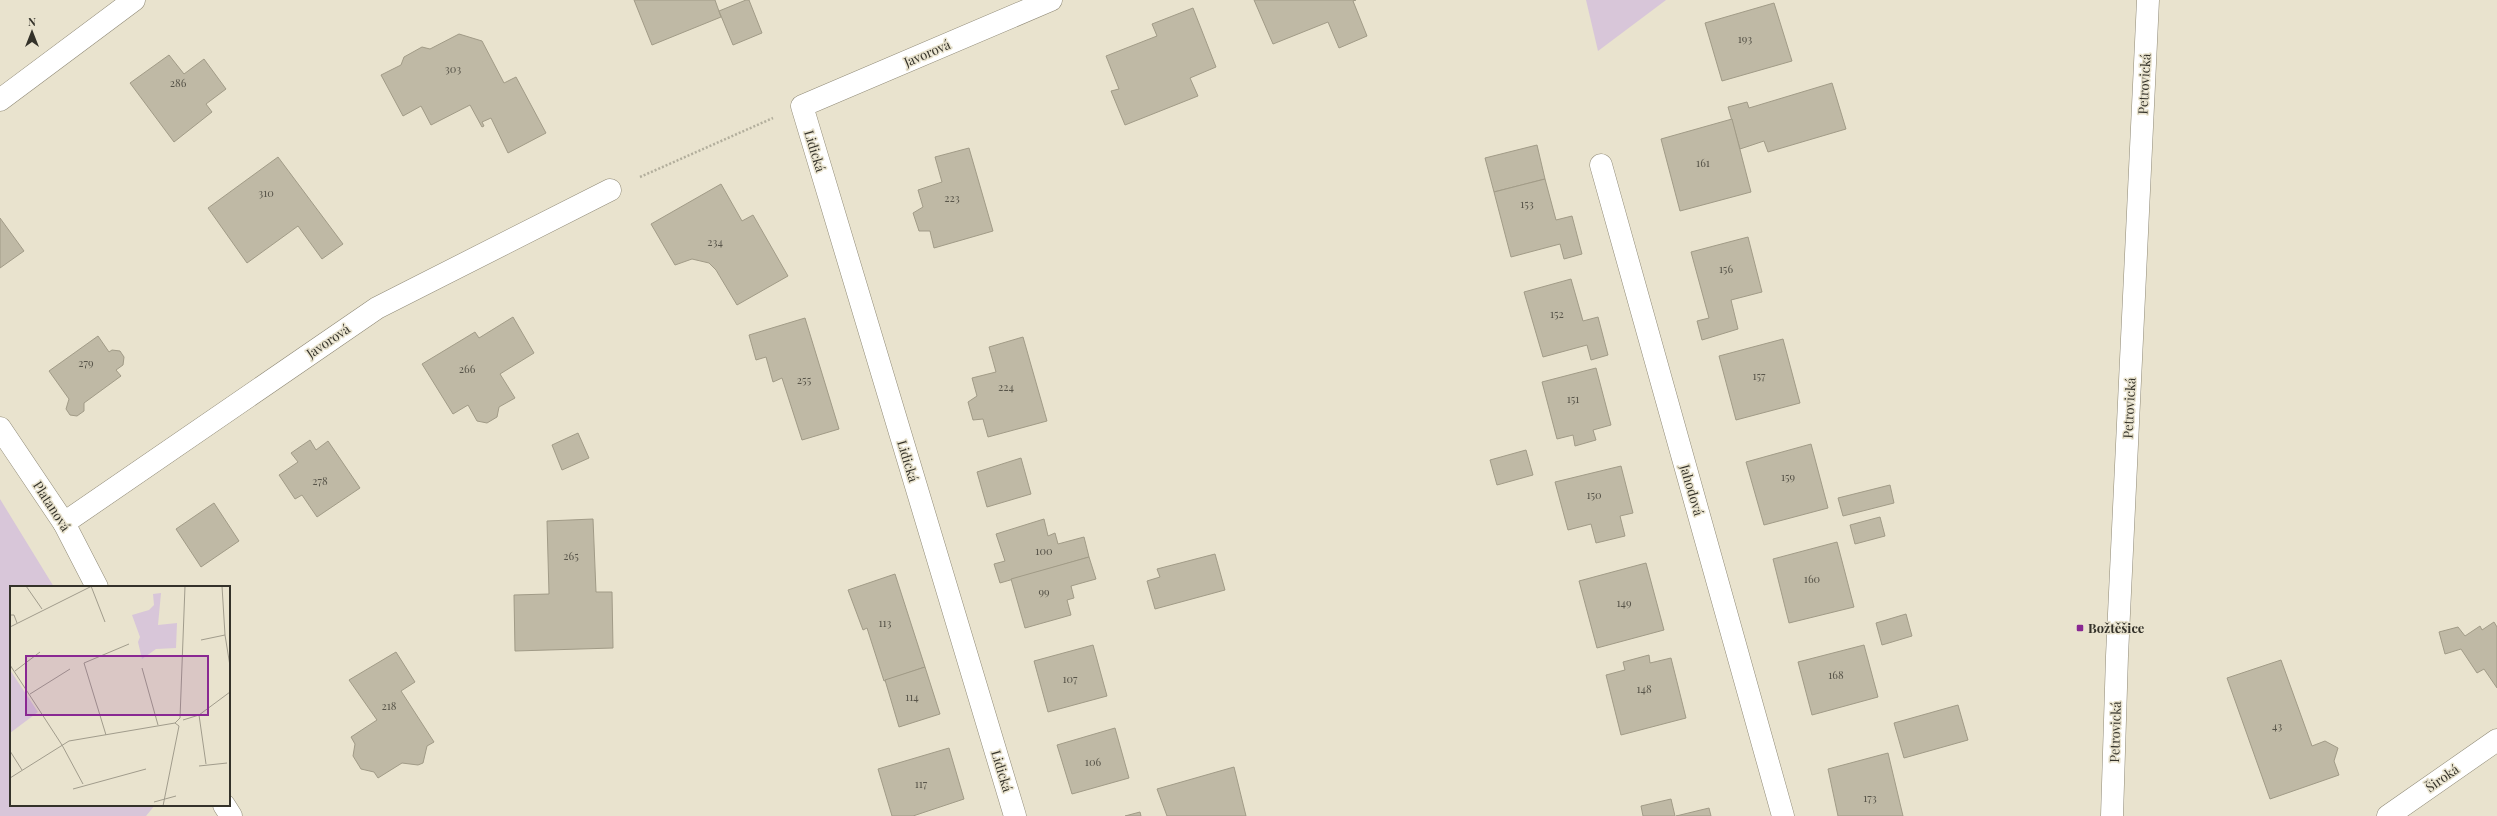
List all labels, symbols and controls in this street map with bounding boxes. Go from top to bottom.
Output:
north arrow [12,12,52,52]
text: N [28,14,36,29]
house number: 193 [1738,31,1752,46]
street label: Javorová [900,35,953,70]
street label: Petrovická [2133,52,2154,115]
house number: 303 [445,61,461,76]
house number: 286 [170,75,187,90]
street label: Lidická [801,128,830,174]
house number: 161 [1696,155,1710,170]
house number: 310 [258,185,274,200]
house number: 223 [944,190,960,205]
house number: 153 [1520,196,1534,211]
house number: 234 [707,234,723,249]
house number: 156 [1719,261,1733,276]
house number: 152 [1550,306,1564,321]
street label: Javorová [302,320,353,362]
house number: 279 [78,355,94,370]
house number: 266 [459,361,476,376]
house number: 157 [1753,368,1766,383]
house number: 255 [797,372,812,387]
street label: Petrovická [2118,376,2139,439]
house number: 224 [998,379,1015,394]
house number: 151 [1567,391,1579,406]
street label: Lidická [894,438,923,484]
street label: Jahodová [1677,461,1708,518]
house number: 159 [1781,469,1795,484]
house number: 278 [312,473,328,488]
street label: Platanová [30,477,75,534]
house number: 150 [1586,487,1602,502]
house number: 100 [1035,543,1053,558]
house number: 265 [563,548,579,563]
house number: 160 [1804,571,1821,586]
house number: 99 [1038,584,1050,599]
inset map [10,586,230,806]
house number: 149 [1616,595,1632,610]
house number: 113 [879,615,891,630]
place label: Božtěšice [2088,619,2145,636]
marker: Božtěšice [2075,623,2085,633]
house number: 168 [1828,667,1844,682]
house number: 107 [1062,671,1078,686]
house number: 148 [1636,681,1652,696]
house number: 114 [905,689,919,704]
house number: 218 [381,698,397,713]
street label: Petrovická [2105,701,2124,763]
house number: 43 [2272,718,2282,733]
street label: Lidická [988,748,1017,794]
house number: 106 [1085,754,1101,769]
street label: Široká [2422,760,2462,795]
house number: 117 [915,776,928,791]
house number: 173 [1863,790,1877,805]

